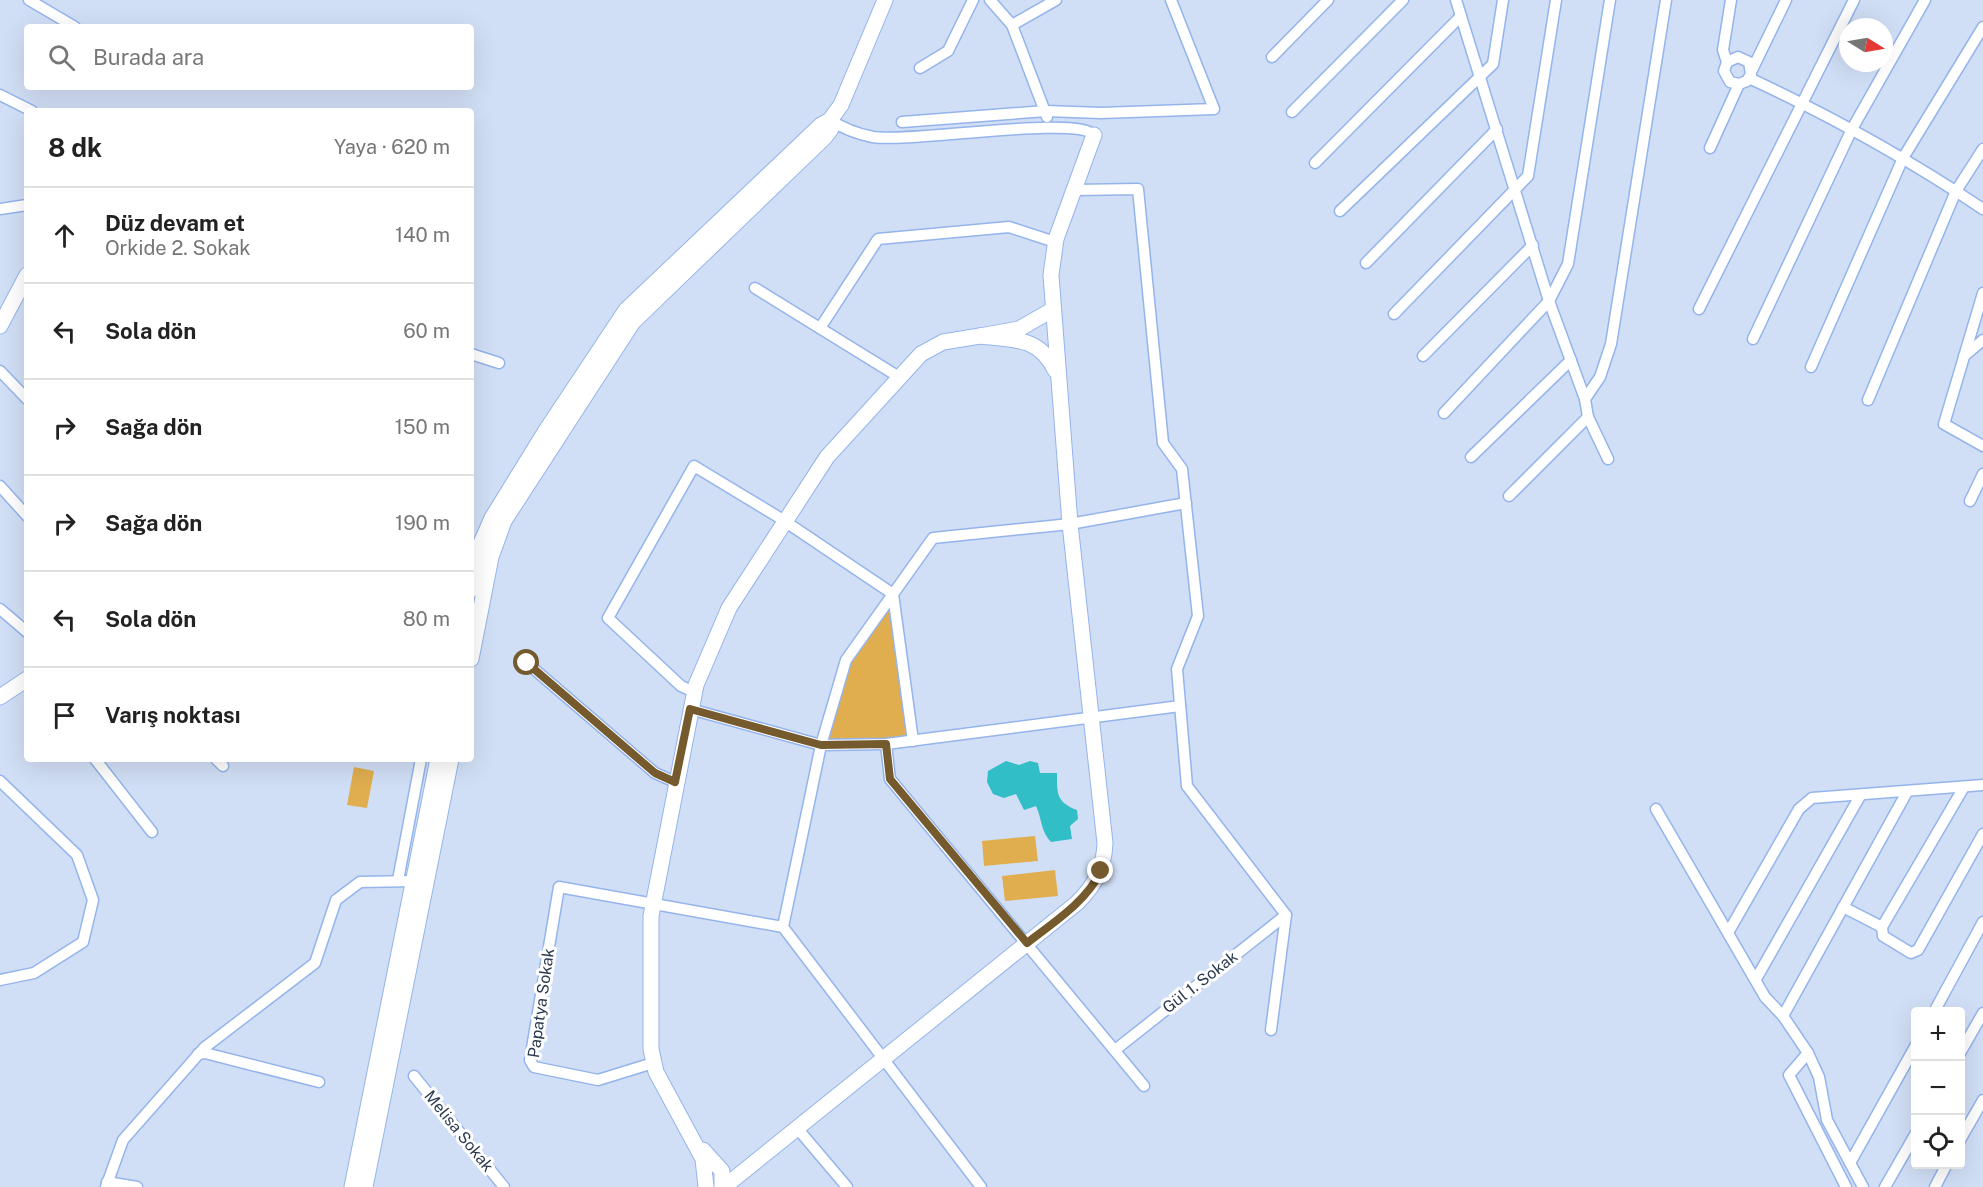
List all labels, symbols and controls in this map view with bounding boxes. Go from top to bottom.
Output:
north arrow [1839,18,1893,72]
search box [24,24,474,90]
icon: search [45,41,78,74]
text: Burada ara [93,44,204,70]
text: 8 dk [48,132,102,163]
text: Yaya · 620 m [334,135,450,159]
text: Düz devam et [105,210,245,236]
icon: ahead [48,219,81,252]
text: 140 m [395,223,450,247]
text: Orkide 2. Sokak [105,236,251,260]
icon: left [48,315,81,348]
text: Sola dön [105,318,196,344]
text: 60 m [403,319,450,343]
icon: right [48,411,81,444]
text: Sağa dön [105,414,202,440]
text: 150 m [395,415,450,439]
icon: right [48,507,81,540]
text: Sağa dön [105,510,202,536]
text: 190 m [395,511,450,535]
icon: left [48,603,81,636]
text: Sola dön [105,606,196,632]
text: 80 m [403,607,450,631]
route start [513,649,539,675]
icon: arrive [48,699,81,732]
text: Varış noktası [105,702,240,728]
route end [1087,857,1113,883]
street label: Papatya Sokak [524,947,558,1059]
street label: Gül 1. Sokak [1159,947,1241,1017]
map controls [1911,1007,1965,1169]
button: + [1911,1007,1965,1061]
button: − [1911,1061,1965,1115]
street label: Melisa Sokak [420,1087,498,1175]
button: locate [1911,1115,1965,1169]

